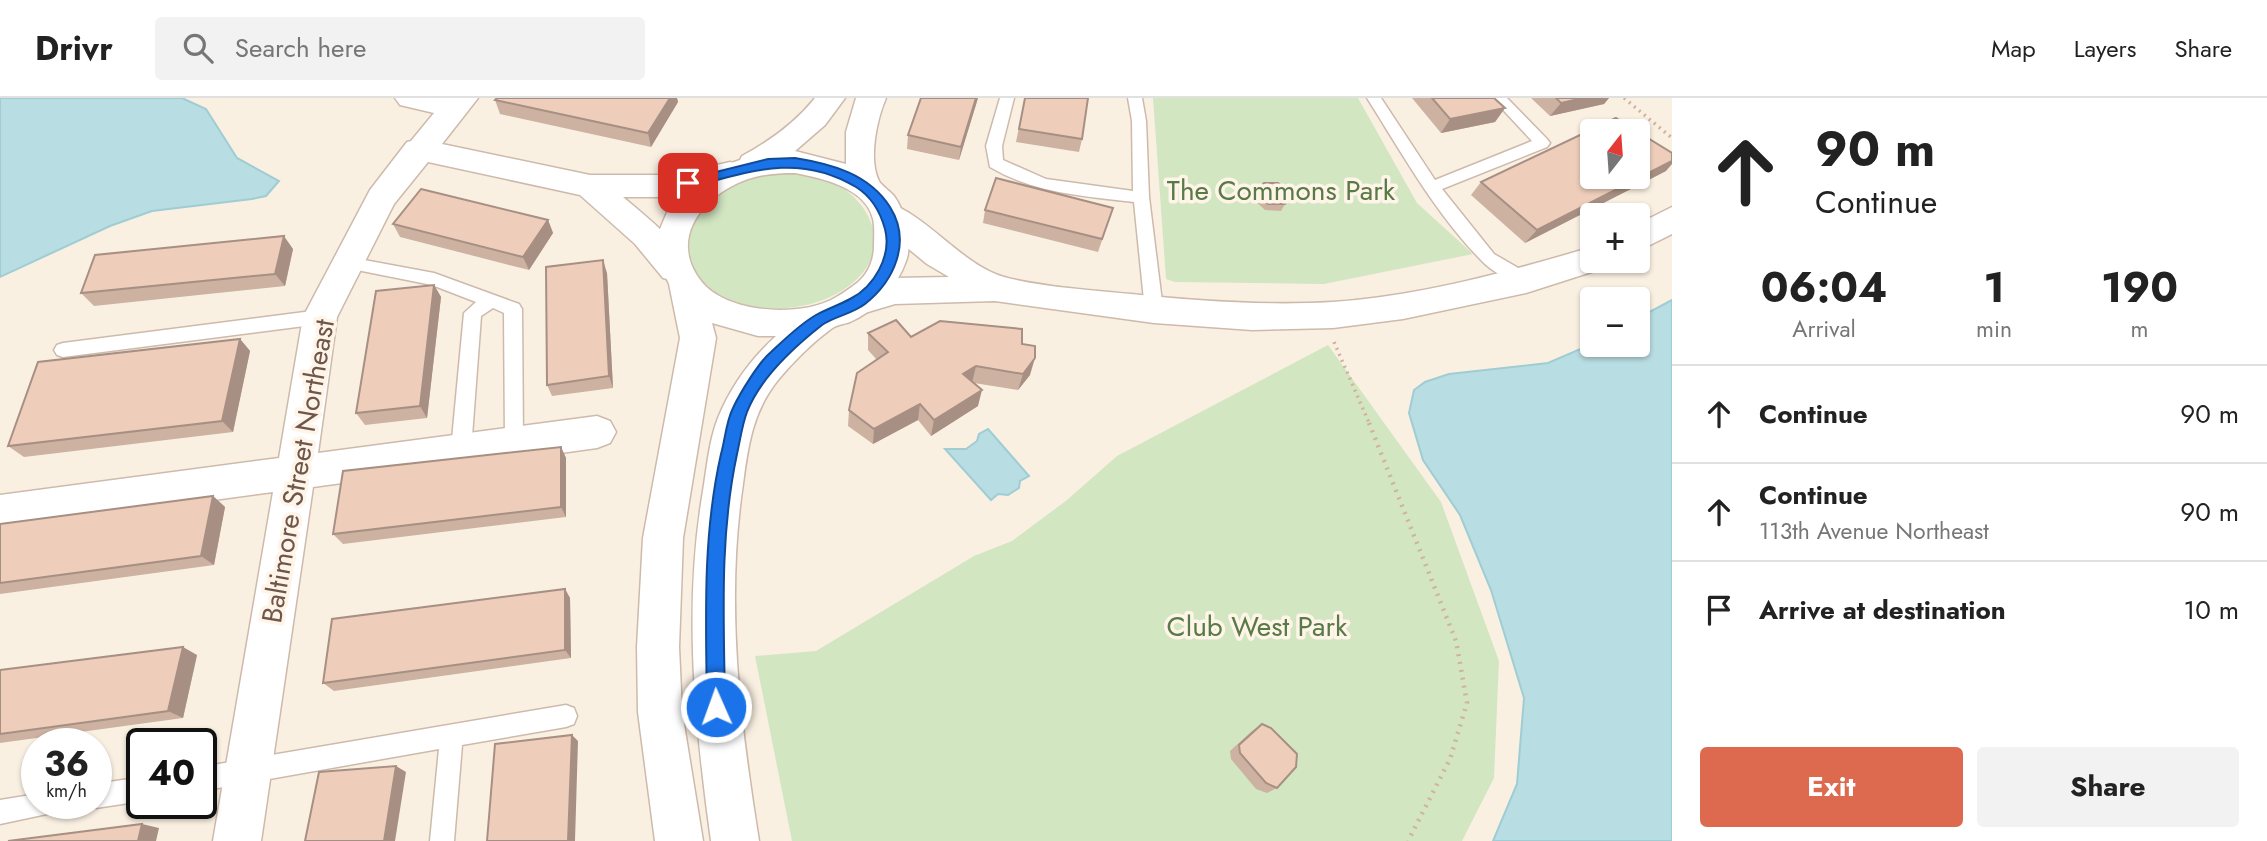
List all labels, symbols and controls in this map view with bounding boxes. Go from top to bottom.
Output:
search box [155,17,645,80]
text: Drivr [35,25,113,72]
icon: search [179,29,217,67]
text: Search here [235,29,366,67]
text: Map [1991,31,2036,66]
text: Layers [2074,31,2136,66]
text: Share [2174,31,2232,66]
text: 90 m [1815,114,1935,184]
north arrow [1580,119,1650,189]
map controls [1580,119,1650,357]
icon: ahead [1700,126,1791,217]
pin [658,153,718,213]
icon: arrive [669,164,707,202]
park label: The Commons Park [1167,170,1396,211]
text: Continue [1815,179,1937,225]
button: + [1580,203,1650,273]
text: 06:04 [1761,257,1887,318]
text: 1 [1983,257,2005,318]
text: 190 [2101,257,2178,318]
button: − [1580,287,1650,357]
text: Arrival [1792,312,1856,346]
text: min [1976,312,2012,346]
text: m [2131,312,2149,346]
street label: Baltimore Street Northeast [251,316,345,626]
icon: ahead [1700,395,1738,433]
text: Continue [1759,395,1868,433]
text: 90 m [2180,395,2239,433]
text: Continue [1759,476,1868,514]
icon: ahead [1700,493,1738,531]
text: 90 m [2180,493,2239,531]
text: 113th Avenue Northeast [1759,514,1989,548]
icon: arrive [1700,591,1738,629]
text: Arrive at destination [1759,591,2006,629]
text: 10 m [2184,591,2239,629]
park label: Club West Park [1167,606,1348,647]
position arrow [679,670,753,744]
speed limit sign: 40 [126,728,217,819]
text: 36 [44,739,89,789]
button: Exit [1700,747,1963,827]
button: Share [1977,747,2239,827]
text: km/h [46,778,87,804]

